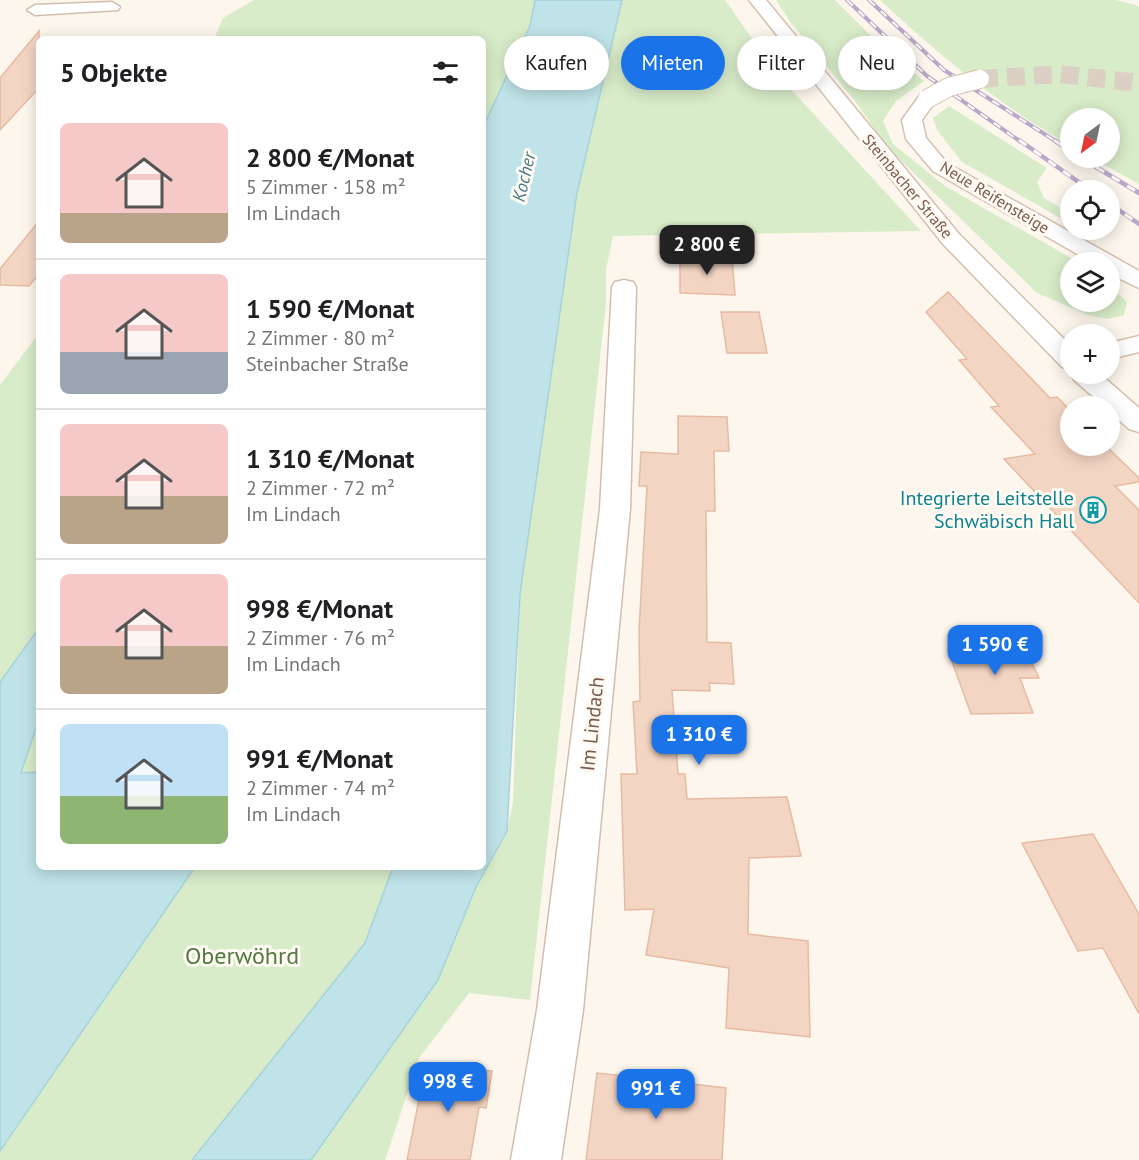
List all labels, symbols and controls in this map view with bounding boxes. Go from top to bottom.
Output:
chip: Kaufen [504,36,609,90]
chip: Mieten [621,36,725,90]
chip: Filter [737,36,826,90]
chip: Neu [838,36,916,90]
text: 5 Objekte [60,56,167,89]
icon: filters [429,56,462,89]
north arrow [1060,108,1120,168]
map controls [1060,108,1120,456]
street label: Steinbacher Straße [858,130,958,242]
text: 2 800 €/Monat [246,141,414,174]
icon: home [108,147,180,219]
water label: Kocher [507,149,541,204]
street label: Neue Reifensteige [937,156,1053,238]
text: 5 Zimmer · 158 m² [246,174,406,200]
button: locate [1060,180,1120,240]
text: Im Lindach [246,200,341,226]
pin: 2 800 € [652,225,762,276]
text: 2 800 € [674,231,740,257]
button: layers [1060,252,1120,312]
text: 1 590 €/Monat [246,292,414,325]
icon: home [108,298,180,370]
button: + [1060,324,1120,384]
text: 2 Zimmer · 80 m² [246,325,395,351]
text: Steinbacher Straße [246,351,409,377]
button: − [1060,396,1120,456]
text: 1 310 €/Monat [246,442,414,475]
icon: home [108,448,180,520]
text: 2 Zimmer · 72 m² [246,475,395,501]
place label: Integrierte Leitstelle Schwäbisch Hall [900,485,1074,534]
building icon: Integrierte Leitstelle Schwäbisch Hall [1078,495,1108,525]
text: Im Lindach [246,501,341,527]
text: 998 €/Monat [246,592,393,625]
icon: home [108,598,180,670]
text: 2 Zimmer · 76 m² [246,625,395,651]
pin: 1 590 € [940,625,1050,676]
text: 1 590 € [962,631,1028,657]
text: Im Lindach [246,651,341,677]
street label: Im Lindach [574,676,610,772]
pin: 1 310 € [644,715,754,766]
text: 1 310 € [666,721,732,747]
text: 991 €/Monat [246,742,393,775]
icon: home [108,748,180,820]
text: 2 Zimmer · 74 m² [246,775,395,801]
text: Im Lindach [246,801,341,827]
park label: Oberwöhrd [185,940,299,971]
pin: 998 € [406,1062,490,1113]
text: 998 € [423,1068,473,1094]
pin: 991 € [614,1069,698,1120]
text: 991 € [631,1075,681,1101]

